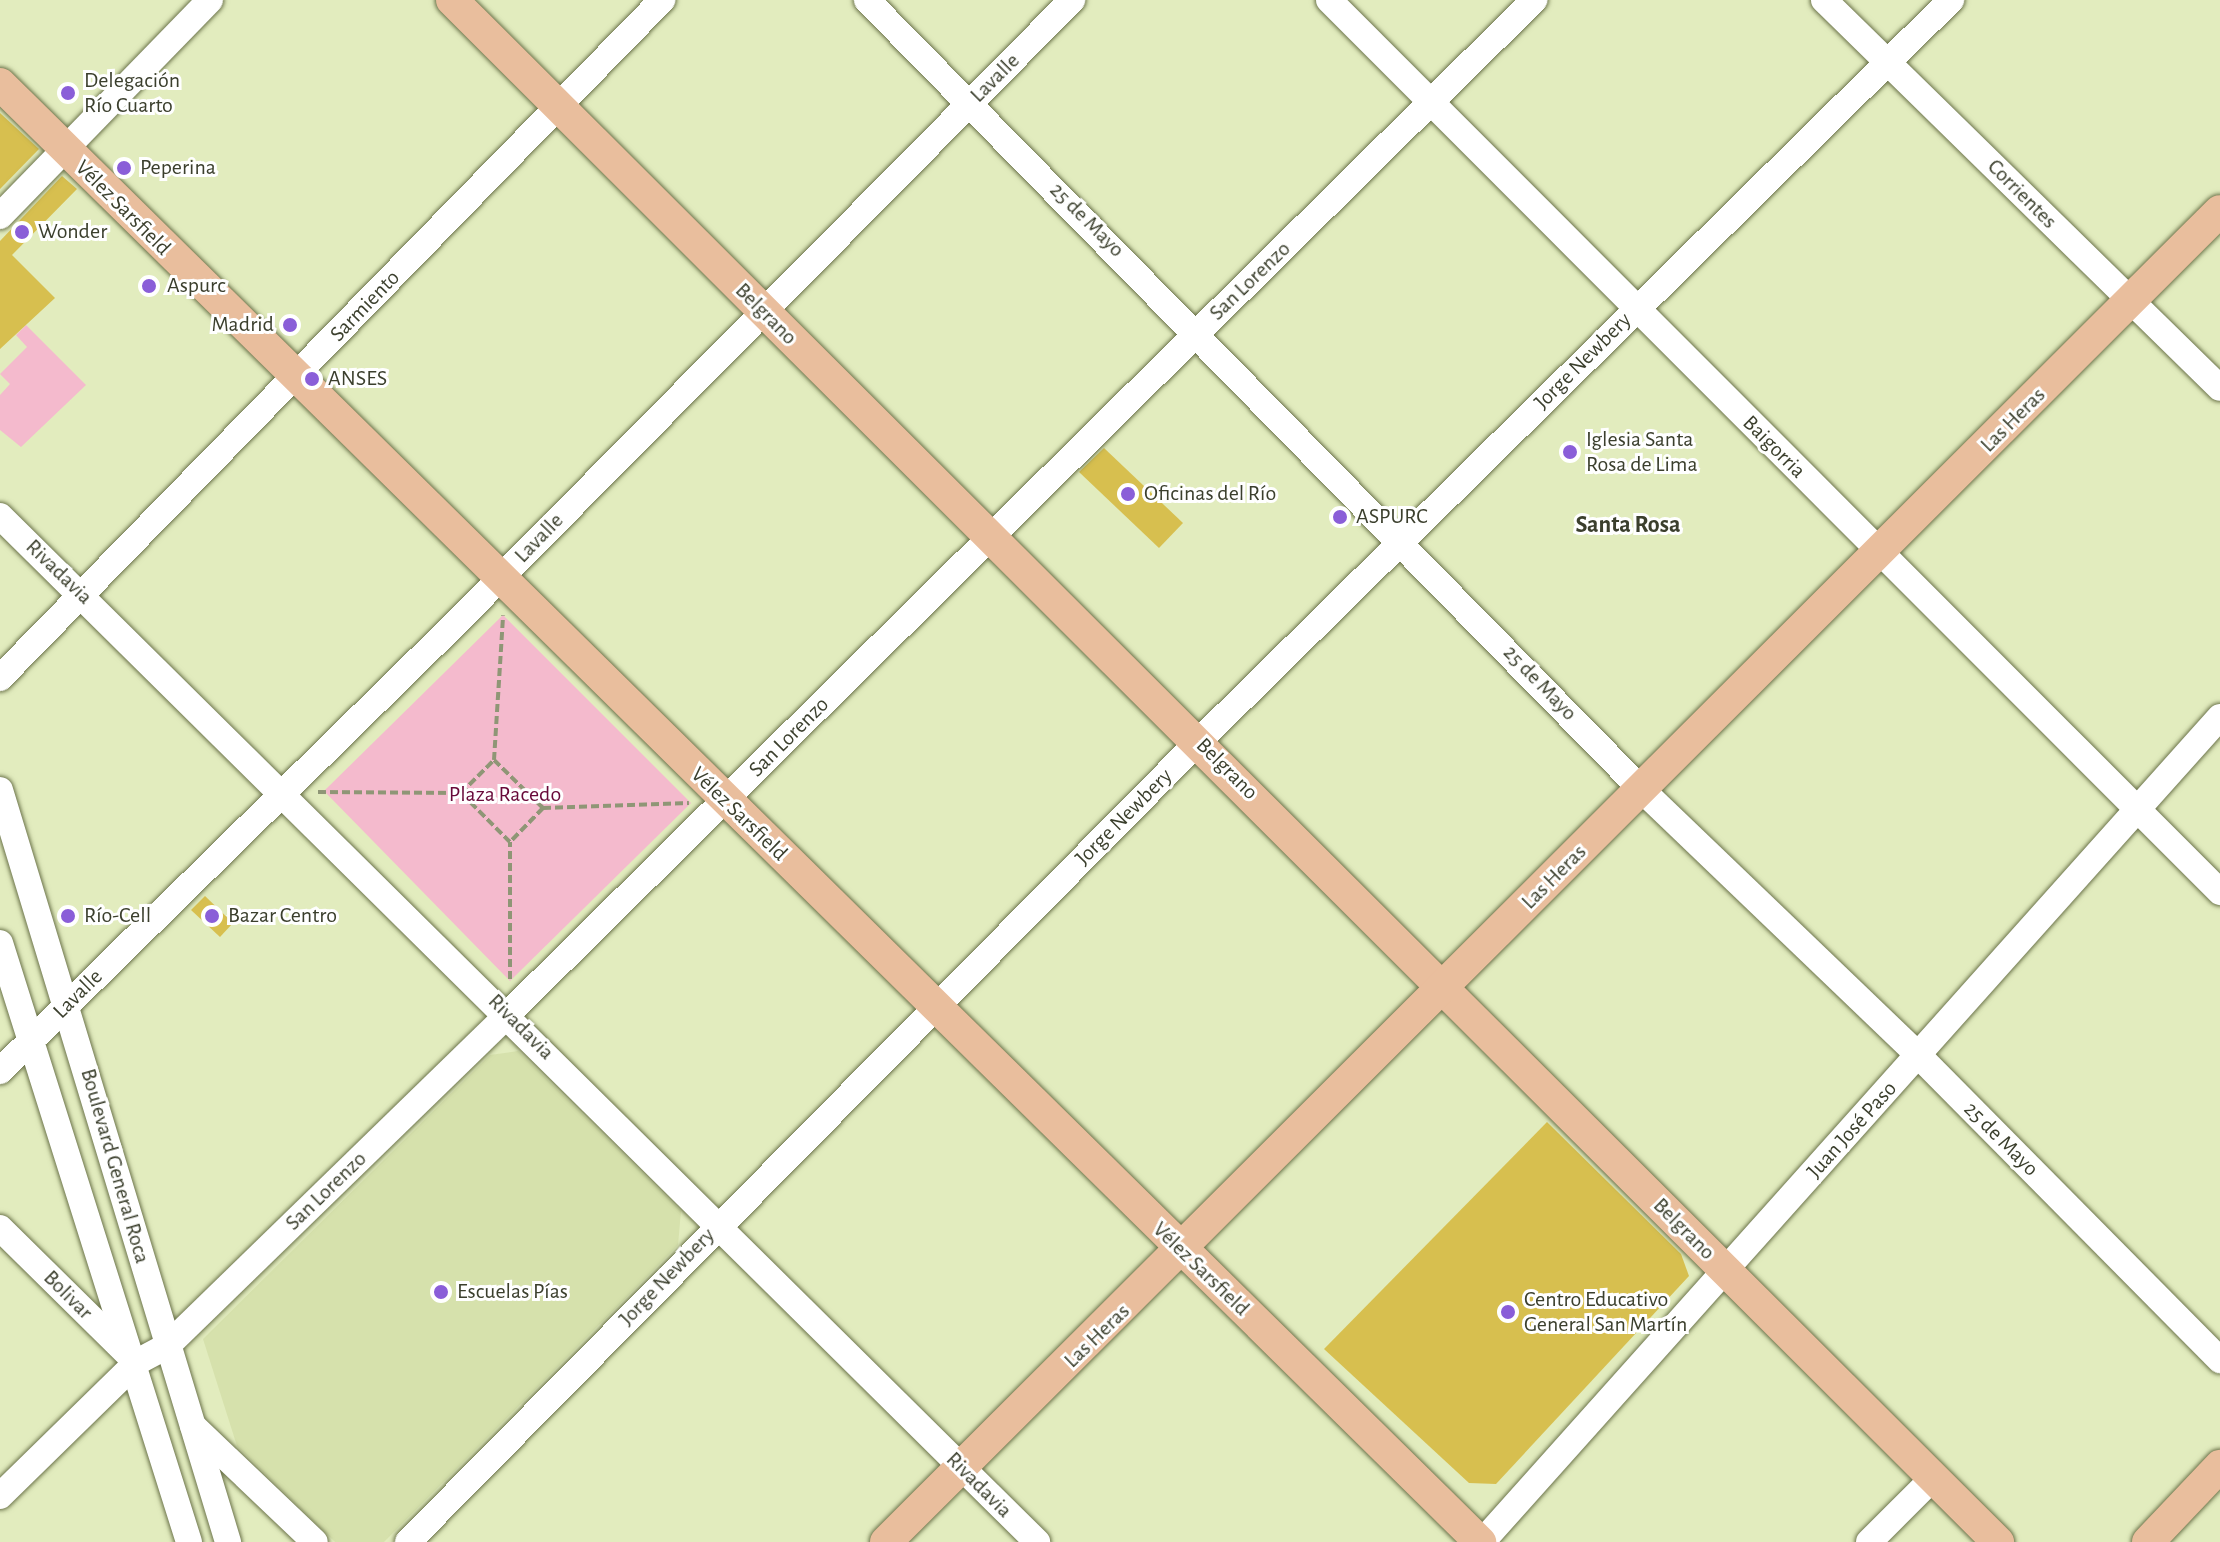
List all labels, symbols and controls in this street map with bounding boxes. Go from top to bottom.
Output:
street label: Lavalle [965,48,1025,108]
place label: Delegación Río Cuarto [84,67,180,118]
marker: Delegación Río Cuarto [59,84,77,102]
street label: Corrientes [1982,154,2062,234]
street label: Vélez Sarsfield [70,155,176,261]
place label: Peperina [140,155,216,181]
marker: Peperina [115,159,133,177]
street label: 25 de Mayo [1044,177,1130,263]
place label: Wonder [38,219,107,245]
marker: Wonder [13,223,31,241]
street label: San Lorenzo [1204,236,1296,326]
street label: Sarmiento [325,265,405,347]
place label: Aspurc [167,273,226,299]
marker: Aspurc [138,275,160,297]
street label: Belgrano [729,277,803,351]
street label: Jorge Newbery [1529,307,1637,415]
place label: Madrid [211,312,274,338]
marker: Madrid [281,316,299,334]
place label: ANSES [328,366,387,392]
marker: ANSES [303,370,321,388]
street label: Las Heras [1975,382,2051,458]
street label: Baigorria [1737,410,1811,484]
place label: Iglesia Santa Rosa de Lima [1586,426,1698,478]
marker: Iglesia Santa Rosa de Lima [1561,443,1579,461]
place label: Oficinas del Río [1144,481,1276,507]
marker: Oficinas del Río [1119,485,1137,503]
place label: ASPURC [1356,504,1428,530]
street label: Lavalle [509,508,569,568]
marker: ASPURC [1331,508,1349,526]
district label: Santa Rosa [1576,512,1680,540]
street label: Rivadavia [20,534,98,610]
street label: 25 de Mayo [1498,640,1582,726]
street label: San Lorenzo [743,691,835,783]
street label: Belgrano [1190,732,1264,806]
street label: Vélez Sarsfield [685,761,793,867]
street label: Jorge Newbery [1070,763,1178,871]
park label: Plaza Racedo [449,782,561,808]
street label: Las Heras [1516,839,1592,915]
place label: Río-Cell [84,903,151,929]
place label: Bazar Centro [228,903,337,929]
marker: Río-Cell [59,907,77,925]
marker: Bazar Centro [203,907,221,925]
street label: Lavalle [48,964,108,1024]
street label: Rivadavia [482,988,560,1066]
street label: Boulevard General Roca [75,1066,155,1266]
street label: Juan José Paso [1801,1076,1903,1184]
street label: 25 de Mayo [1958,1096,2044,1182]
street label: San Lorenzo [280,1146,372,1236]
street label: Belgrano [1647,1192,1721,1266]
street label: Vélez Sarsfield [1147,1216,1255,1322]
street label: Jorge Newbery [614,1222,720,1332]
street label: Bolivar [38,1265,98,1325]
place label: Escuelas Pías [457,1279,568,1305]
marker: Escuelas Pías [432,1283,450,1301]
place label: Centro Educativo General San Martín [1524,1286,1687,1338]
street label: Las Heras [1059,1298,1135,1374]
marker: Centro Educativo General San Martín [1499,1303,1517,1321]
street label: Rivadavia [940,1446,1018,1524]

